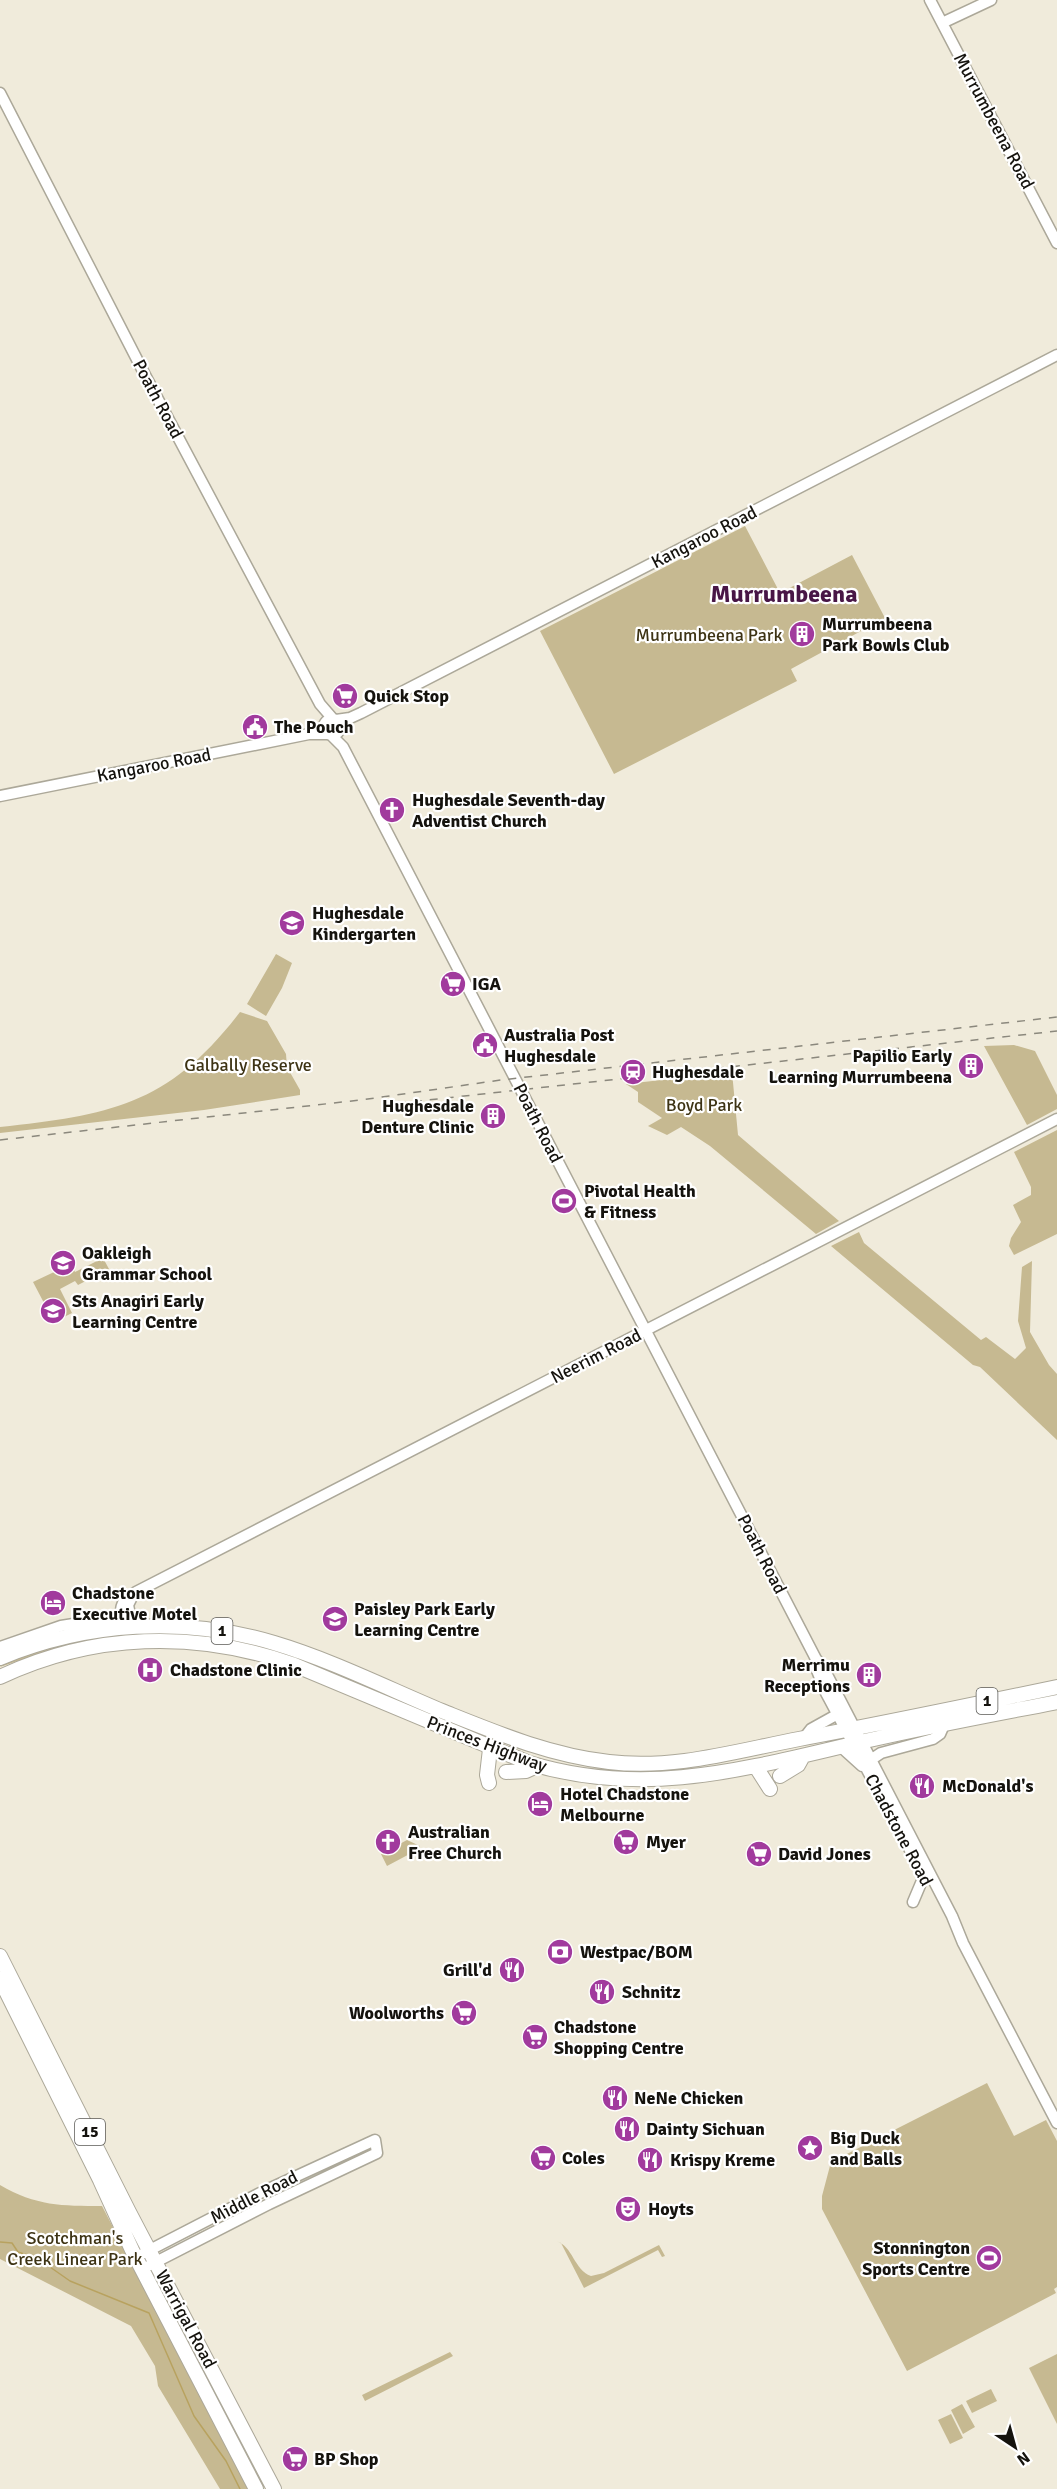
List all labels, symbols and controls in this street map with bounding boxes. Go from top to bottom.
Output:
street label: Murrumbeena Road [949,49,1039,193]
street label: Poath Road [128,356,188,442]
street label: Kangaroo Road [647,501,761,573]
district label: Murrumbeena [711,579,857,609]
place label: Murrumbeena Park Bowls Club [822,613,950,656]
building icon: Murrumbeena Park Bowls Club [787,619,817,649]
park label: Murrumbeena Park [636,624,782,646]
supermarket icon: Quick Stop [330,681,360,711]
place label: Quick Stop [364,685,449,707]
public building icon: The Pouch [240,712,270,742]
place label: The Pouch [274,716,354,738]
street label: Kangaroo Road [95,743,213,787]
place label: Hughesdale Seventh-day Adventist Church [412,789,605,832]
church icon: Hughesdale Seventh-day Adventist Church [377,795,407,825]
place label: Hughesdale Kindergarten [312,902,416,945]
school or university icon: Hughesdale Kindergarten [277,908,307,938]
supermarket icon: IGA [438,969,468,999]
place label: IGA [472,973,501,995]
place label: Australia Post Hughesdale [504,1024,615,1067]
public building icon: Australia Post Hughesdale [470,1030,500,1060]
place label: Papilio Early Learning Murrumbeena [769,1045,952,1088]
building icon: Papilio Early Learning Murrumbeena [956,1051,986,1081]
park label: Galbally Reserve [184,1054,312,1076]
station icon: Hughesdale [618,1057,648,1087]
place label: Hughesdale [652,1061,744,1083]
street label: Poath Road [509,1079,567,1167]
park label: Boyd Park [666,1094,742,1116]
place label: Hughesdale Denture Clinic [361,1095,474,1138]
building icon: Hughesdale Denture Clinic [478,1101,508,1131]
place label: Pivotal Health & Fitness [584,1180,696,1223]
sports icon: Pivotal Health & Fitness [549,1186,579,1216]
place label: Oakleigh Grammar School [82,1242,213,1285]
school or university icon: Oakleigh Grammar School [48,1248,78,1278]
place label: Sts Anagiri Early Learning Centre [72,1290,204,1333]
school or university icon: Sts Anagiri Early Learning Centre [38,1296,68,1326]
street label: Neerim Road [547,1324,645,1388]
street label: Poath Road [733,1510,791,1598]
place label: Chadstone Executive Motel [72,1582,197,1625]
hotel icon: Chadstone Executive Motel [38,1588,68,1618]
place label: Paisley Park Early Learning Centre [354,1598,495,1641]
school or university icon: Paisley Park Early Learning Centre [320,1604,350,1634]
road number: 1 [212,1618,232,1644]
place label: Merrimu Receptions [764,1654,850,1697]
hospital icon: Chadstone Clinic [135,1655,165,1685]
place label: Chadstone Clinic [170,1659,302,1681]
building icon: Merrimu Receptions [854,1660,884,1690]
road number: 1 [976,1688,998,1714]
street label: Princes Highway [424,1711,551,1777]
street label: Chadstone Road [860,1770,938,1890]
restaurant icon: McDonald's [907,1771,937,1801]
place label: McDonald's [942,1775,1033,1797]
place label: Hotel Chadstone Melbourne [560,1783,689,1826]
hotel icon: Hotel Chadstone Melbourne [525,1789,555,1819]
place label: Australian Free Church [408,1821,502,1864]
church icon: Australian Free Church [373,1827,403,1857]
supermarket icon: Myer [611,1827,641,1857]
place label: Myer [646,1831,687,1853]
supermarket icon: David Jones [744,1839,774,1869]
place label: David Jones [778,1843,871,1865]
bank icon: Westpac/BOM [545,1937,575,1967]
place label: Westpac/BOM [580,1941,693,1963]
restaurant icon: Grill'd [497,1955,527,1985]
place label: Grill'd [443,1959,492,1981]
restaurant icon: Schnitz [587,1977,617,2007]
place label: Schnitz [622,1981,681,2003]
supermarket icon: Woolworths [449,1998,479,2028]
place label: Woolworths [349,2002,444,2024]
place label: Chadstone Shopping Centre [554,2016,684,2059]
supermarket icon: Chadstone Shopping Centre [520,2022,550,2052]
restaurant icon: NeNe Chicken [600,2083,630,2113]
place label: NeNe Chicken [634,2087,744,2109]
restaurant icon: Dainty Sichuan [612,2114,642,2144]
place label: Dainty Sichuan [646,2118,765,2140]
road number: 15 [75,2119,105,2145]
place label: Big Duck and Balls [830,2127,902,2170]
place icon: Big Duck and Balls [795,2133,825,2163]
supermarket icon: Coles [528,2143,558,2173]
restaurant icon: Krispy Kreme [635,2145,665,2175]
place label: Coles [562,2147,605,2169]
place label: Krispy Kreme [670,2149,775,2171]
street label: Middle Road [207,2166,301,2228]
theatre icon: Hoyts [613,2194,643,2224]
place label: Hoyts [648,2198,694,2220]
park label: Scotchman's Creek Linear Park [7,2227,143,2270]
place label: Stonnington Sports Centre [862,2237,970,2280]
sports icon: Stonnington Sports Centre [974,2243,1004,2273]
street label: Warrigal Road [151,2266,221,2372]
north arrow [985,2417,1045,2477]
supermarket icon: BP Shop [280,2444,310,2474]
text: N [1013,2447,1034,2470]
place label: BP Shop [314,2448,379,2470]

